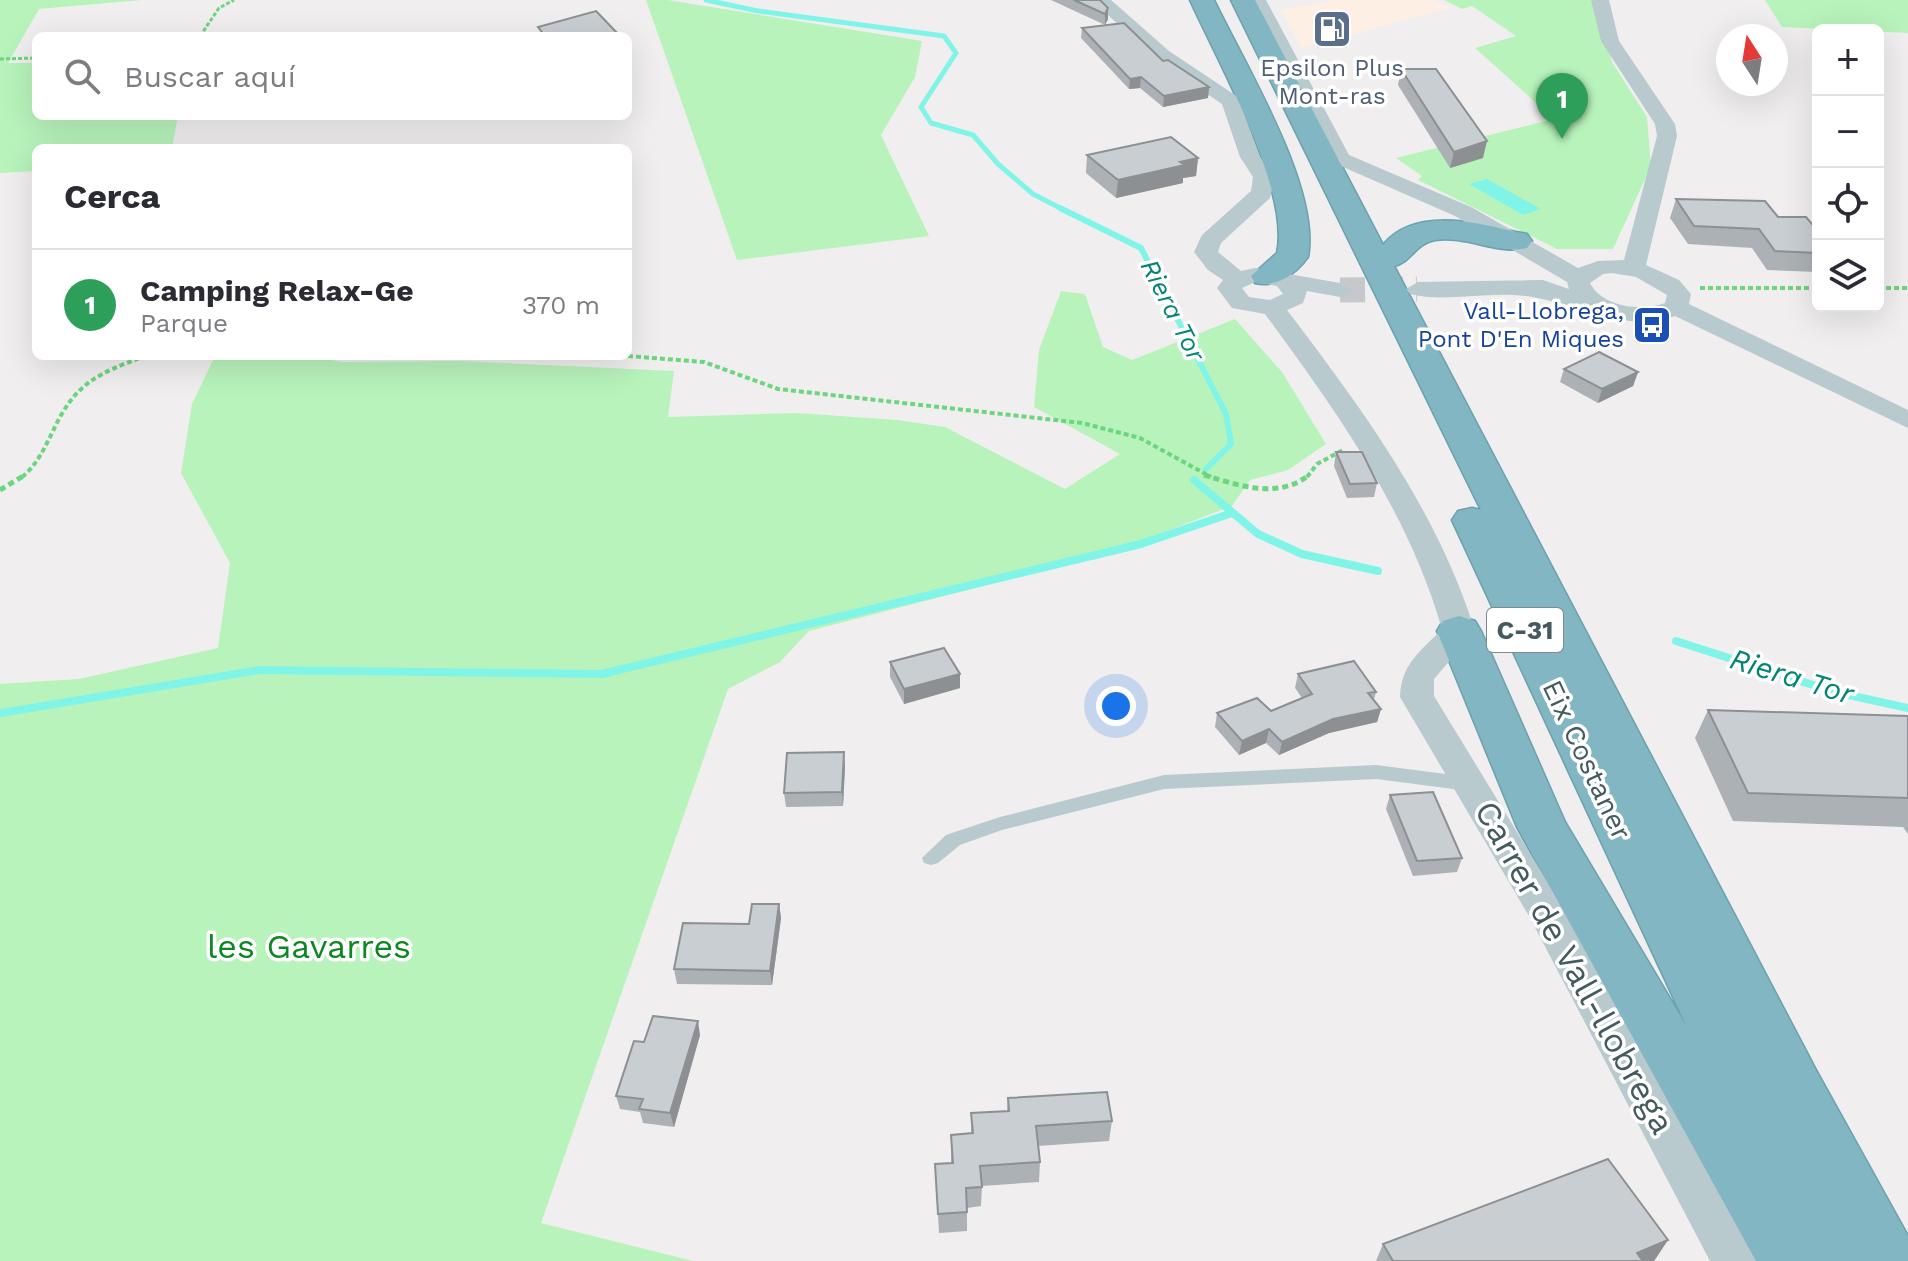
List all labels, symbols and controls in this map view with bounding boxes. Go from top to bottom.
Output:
fuel station icon: Epsilon Plus Mont-ras [1311,8,1353,50]
north arrow [1716,24,1788,96]
map controls [1812,24,1884,312]
button: + [1812,24,1884,96]
search box [32,32,632,120]
icon: search [60,54,104,98]
place label: Epsilon Plus Mont-ras [1260,54,1404,110]
text: Buscar aquí [124,59,296,94]
pin: 1 [1536,73,1588,139]
button: − [1812,96,1884,168]
button: locate [1812,168,1884,240]
text: Cerca [64,176,160,216]
button: layers [1812,240,1884,312]
water label: Riera Tor [1135,254,1212,367]
text: Camping Relax-Ge [140,273,414,308]
text: 1 [84,290,96,320]
text: 370 m [522,290,600,320]
place label: Vall-Llobrega, Pont D'En Miques [1418,297,1624,353]
bus stop icon: Vall-Llobrega, Pont D'En Miques [1631,304,1673,346]
text: Parque [140,308,228,338]
road number: C-31 [1487,608,1563,652]
water label: Riera Tor [1726,641,1859,712]
street label: Eix Costaner [1536,675,1638,845]
your location [1096,686,1136,726]
street label: Carrer de Vall-llobrega [1467,794,1683,1140]
park label: les Gavarres [207,926,411,966]

